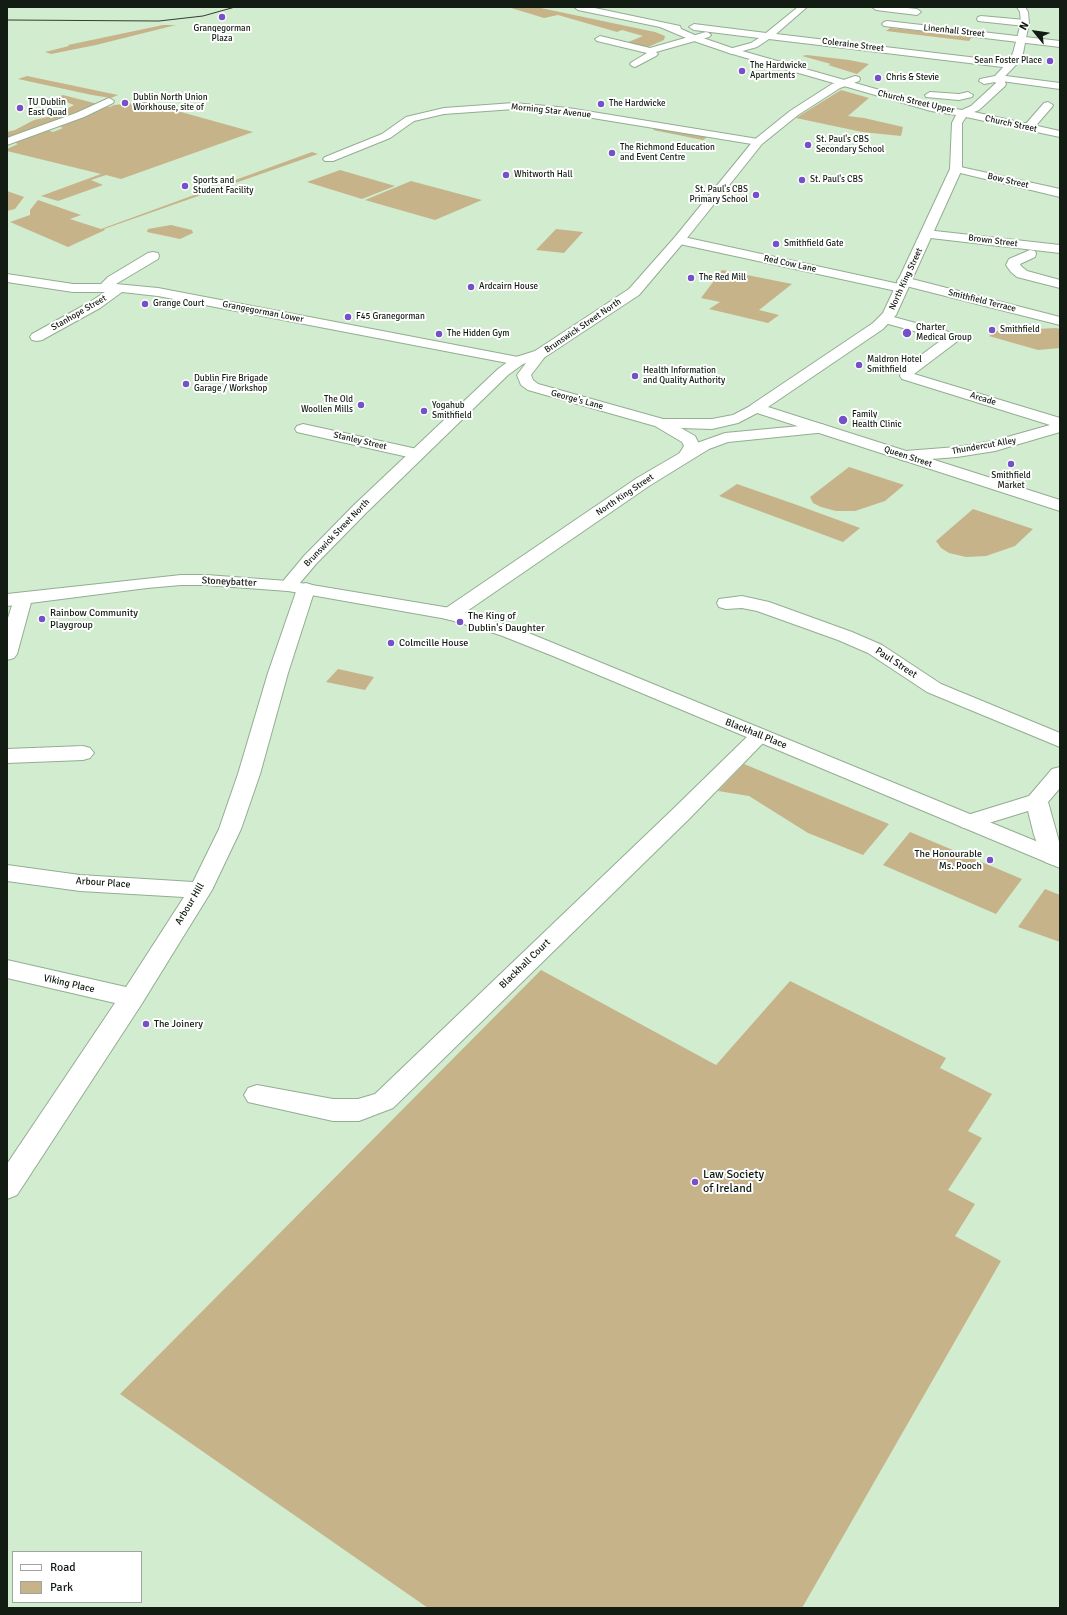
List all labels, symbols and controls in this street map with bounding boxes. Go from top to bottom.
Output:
marker: Grangegorman Plaza [217,12,227,22]
north arrow [1015,12,1055,52]
text: N [1017,19,1032,32]
street label: Linenhall Street [923,22,985,40]
place label: Grangegorman Plaza [193,24,251,45]
street label: Coleraine Street [821,36,885,54]
place label: Sean Foster Place [974,56,1042,66]
marker: Sean Foster Place [1045,56,1055,66]
place label: The Hardwicke Apartments [750,61,807,82]
marker: The Hardwicke Apartments [737,66,747,76]
marker: Chris & Stevie [873,73,883,83]
place label: Chris & Stevie [886,73,939,83]
street label: Church Street Upper [877,88,955,116]
place label: Dublin North Union Workhouse, site of [133,93,208,114]
place label: TU Dublin East Quad [28,98,67,119]
marker: Dublin North Union Workhouse, site of [120,98,130,108]
marker: The Hardwicke [596,99,606,109]
place label: The Hardwicke [609,99,666,109]
street label: Morning Star Avenue [510,101,592,121]
marker: TU Dublin East Quad [15,103,25,113]
street label: Church Street [984,113,1038,135]
place label: St. Paul's CBS Secondary School [816,135,884,156]
marker: St. Paul's CBS Secondary School [803,140,813,150]
place label: The Richmond Education and Event Centre [620,143,715,164]
marker: The Richmond Education and Event Centre [607,148,617,158]
marker: Whitworth Hall [501,170,511,180]
place label: Whitworth Hall [514,170,573,180]
street label: Bow Street [986,171,1030,191]
marker: St. Paul's CBS [797,175,807,185]
place label: St. Paul's CBS [810,175,863,185]
place label: Sports and Student Facility [193,176,253,197]
marker: Sports and Student Facility [180,181,190,191]
place label: St. Paul's CBS Primary School [690,185,748,206]
marker: St. Paul's CBS Primary School [751,190,761,200]
street label: Brown Street [968,233,1018,249]
marker: Smithfield Gate [771,239,781,249]
place label: Smithfield Gate [784,239,844,249]
street label: North King Street [887,246,925,312]
street label: Red Cow Lane [763,253,817,275]
marker: The Red Mill [686,273,696,283]
place label: The Red Mill [699,273,746,283]
marker: Ardcairn House [466,282,476,292]
place label: Ardcairn House [479,282,538,292]
street label: Smithfield Terrace [947,287,1017,315]
street label: Stanhope Street [49,293,109,333]
street label: Brunswick Street North [543,296,623,356]
marker: Grange Court [140,299,150,309]
place label: Grange Court [153,299,204,309]
street label: Grangegorman Lower [222,299,304,325]
marker: F45 Granegorman [343,312,353,322]
place label: F45 Granegorman [356,312,425,322]
place label: Charter Medical Group [916,323,972,344]
marker: Smithfield [987,325,997,335]
place label: Smithfield [1000,325,1040,335]
marker: Charter Medical Group [901,327,913,339]
marker: The Hidden Gym [434,329,444,339]
place label: The Hidden Gym [447,329,509,339]
place label: Maldron Hotel Smithfield [867,355,922,376]
marker: Maldron Hotel Smithfield [854,360,864,370]
place label: Health Information and Quality Authority [643,366,725,387]
marker: Health Information and Quality Authority [630,371,640,381]
place label: Dublin Fire Brigade Garage / Workshop [194,374,268,395]
marker: Dublin Fire Brigade Garage / Workshop [181,379,191,389]
street label: George's Lane [550,388,604,412]
street label: Arcade [969,390,997,408]
place label: The Old Woollen Mills [301,395,353,416]
marker: The Old Woollen Mills [356,400,366,410]
place label: Yogahub Smithfield [432,401,472,422]
marker: Yogahub Smithfield [419,406,429,416]
place label: Family Health Clinic [852,410,902,431]
marker: Family Health Clinic [837,414,849,426]
street label: Stanley Street [332,430,388,452]
street label: Thundercut Alley [951,435,1017,457]
street label: Queen Street [883,444,933,470]
marker: Smithfield Market [1006,459,1016,469]
place label: Smithfield Market [991,471,1031,492]
street label: North King Street [594,472,656,518]
street label: Brunswick Street North [302,497,372,569]
street label: Stoneybatter [201,575,257,589]
place label: Rainbow Community Playgroup [50,607,138,630]
place label: The King of Dublin's Daughter [468,610,545,634]
marker: Rainbow Community Playgroup [37,614,47,624]
marker: The King of Dublin's Daughter [455,617,465,627]
place label: Colmcille House [399,637,468,649]
marker: Colmcille House [386,638,396,648]
street label: Paul Street [873,645,919,681]
street label: Blackhall Place [723,716,789,752]
place label: The Honourable Ms. Pooch [915,848,982,872]
marker: The Honourable Ms. Pooch [985,855,995,865]
street label: Arbour Place [75,875,131,891]
street label: Arbour Hill [173,881,207,927]
street label: Blackhall Court [497,937,553,991]
street label: Viking Place [42,972,96,996]
place label: The Joinery [154,1018,203,1030]
marker: The Joinery [141,1019,151,1029]
place label: Law Society of Ireland [703,1168,764,1196]
marker: Law Society of Ireland [690,1177,700,1187]
legend [12,1551,142,1603]
text: Road [50,1560,76,1575]
text: Park [50,1580,73,1595]

